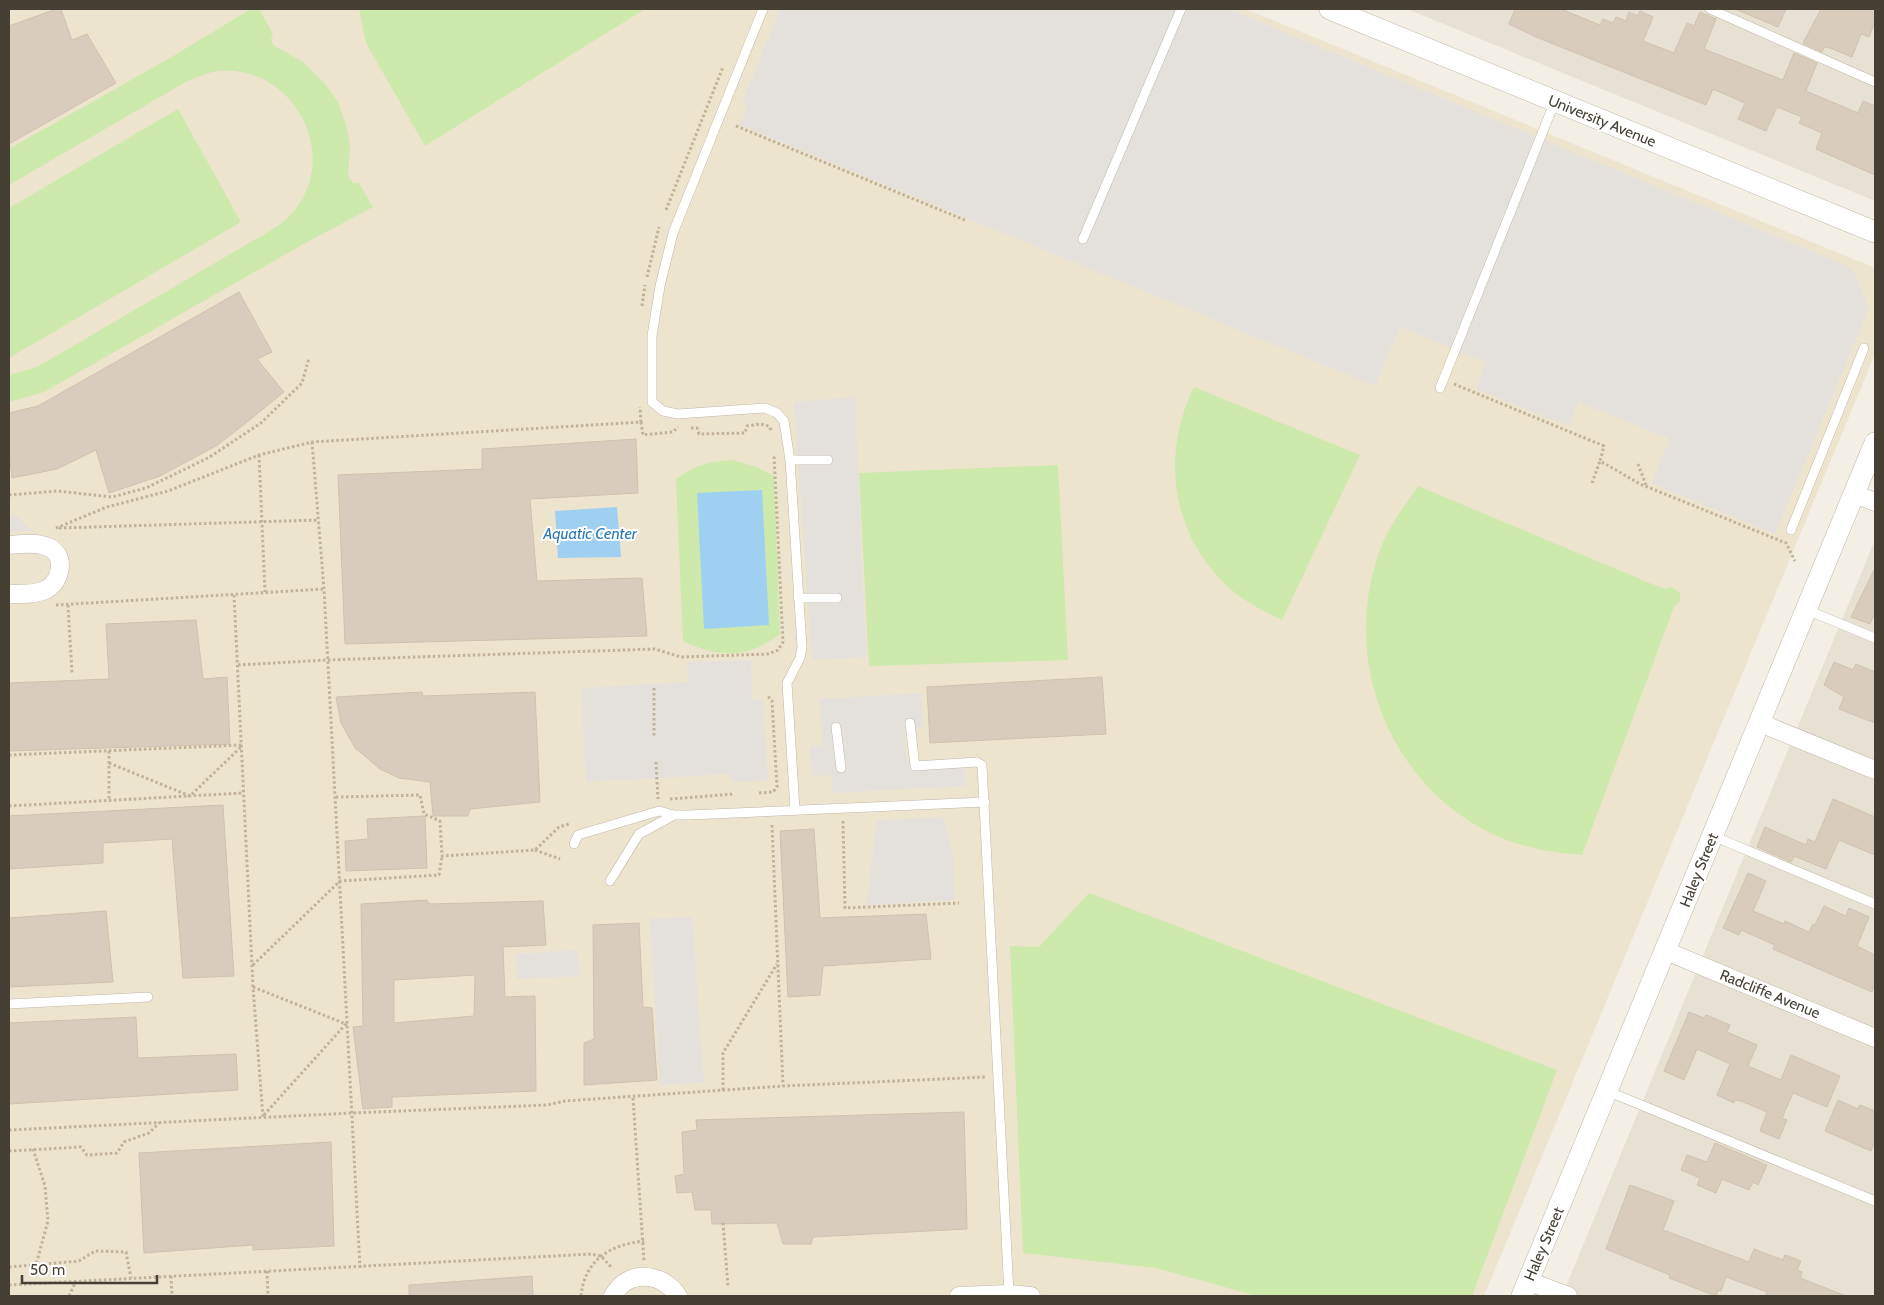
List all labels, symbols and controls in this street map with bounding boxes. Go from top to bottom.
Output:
street label: University Avenue [1545,91,1659,151]
water label: Aquatic Center [542,524,638,543]
street label: Haley Street [1676,830,1722,910]
street label: Radcliffe Avenue [1717,966,1823,1022]
street label: Haley Street [1520,1204,1568,1284]
scale bar [22,1252,158,1284]
text: 50 m [30,1261,65,1279]

